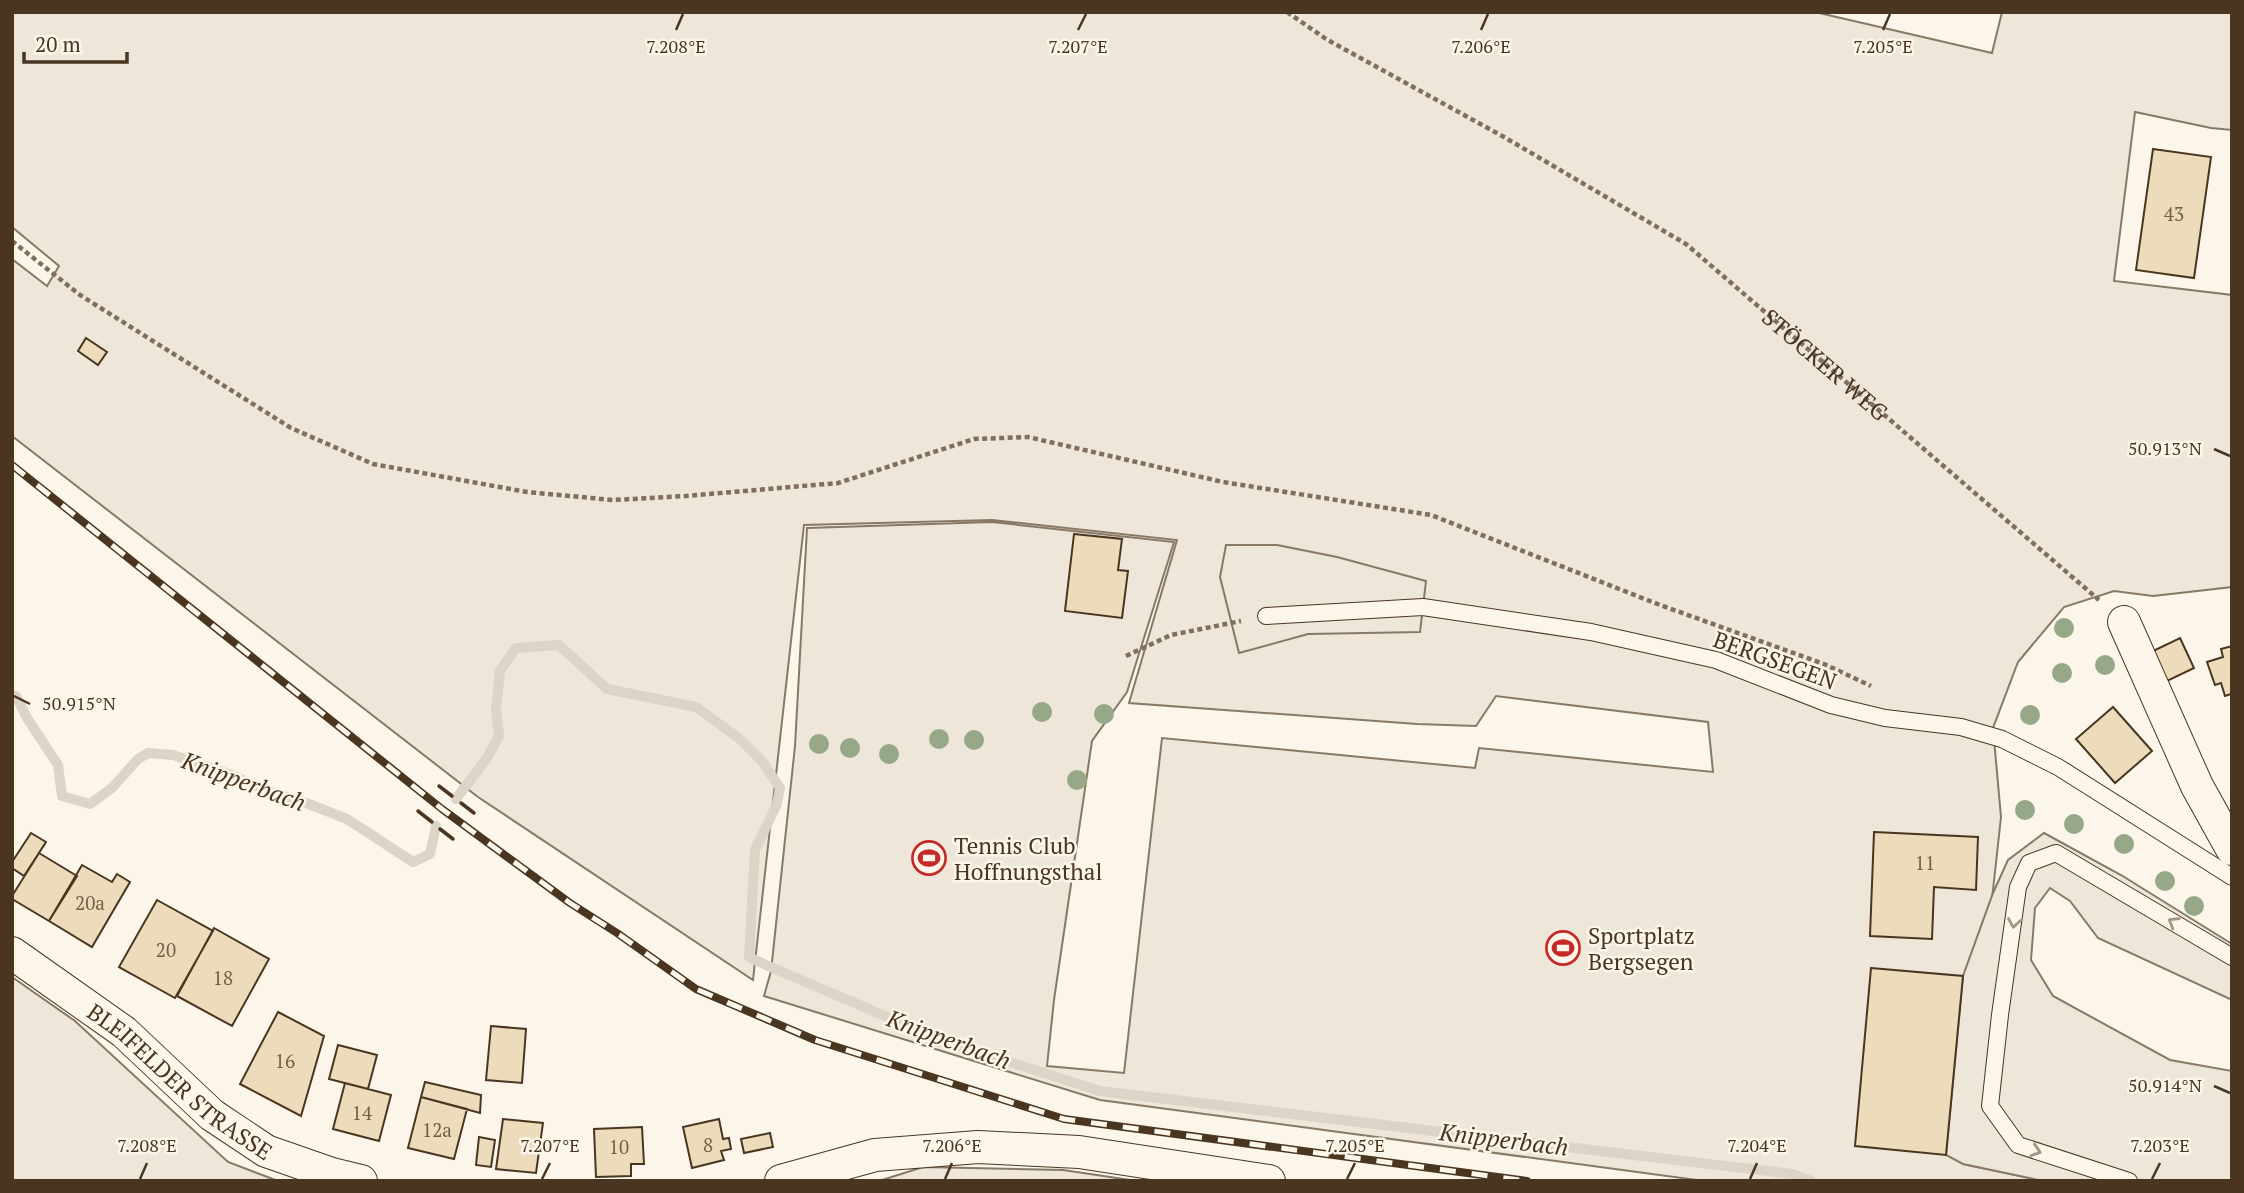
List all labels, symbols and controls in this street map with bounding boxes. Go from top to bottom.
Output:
scale bar [24,21,128,65]
text: 20 m [35,30,81,58]
text: 7.208°E [646,34,706,58]
text: 7.207°E [1048,34,1108,58]
text: 7.206°E [1451,34,1511,58]
text: 7.205°E [1853,34,1913,58]
house number: 43 [2164,201,2184,226]
street label: STÖCKER WEG [1756,301,1895,427]
text: 50.913°N [2128,436,2202,460]
street label: BERGSEGEN [1709,623,1841,697]
text: 50.915°N [42,691,116,715]
water label: Knipperbach [177,743,310,818]
place label: Tennis Club Hoffnungsthal [954,830,1102,887]
sports icon: Tennis Club Hoffnungsthal [910,839,948,877]
house number: 11 [1915,850,1935,875]
house number: 20a [75,890,105,915]
one-way arrow [2007,917,2022,929]
one-way arrow [2168,917,2181,930]
place label: Sportplatz Bergsegen [1588,920,1695,977]
sports icon: Sportplatz Bergsegen [1544,929,1582,967]
house number: 20 [156,937,176,962]
house number: 18 [213,965,233,990]
street label: BLEIFELDER STRASSE [82,996,279,1167]
water label: Knipperbach [882,1001,1015,1076]
house number: 16 [275,1048,295,1073]
text: 50.914°N [2128,1073,2202,1097]
house number: 14 [352,1100,373,1125]
water label: Knipperbach [1437,1115,1570,1163]
house number: 12a [422,1117,452,1142]
house number: 8 [703,1132,713,1157]
text: 7.208°E [117,1133,177,1157]
text: 7.207°E [520,1133,580,1157]
text: 7.206°E [922,1133,982,1157]
text: 7.205°E [1325,1133,1385,1157]
text: 7.204°E [1727,1133,1787,1157]
text: 7.203°E [2130,1133,2190,1157]
house number: 10 [609,1134,629,1159]
one-way arrow [2030,1143,2042,1157]

